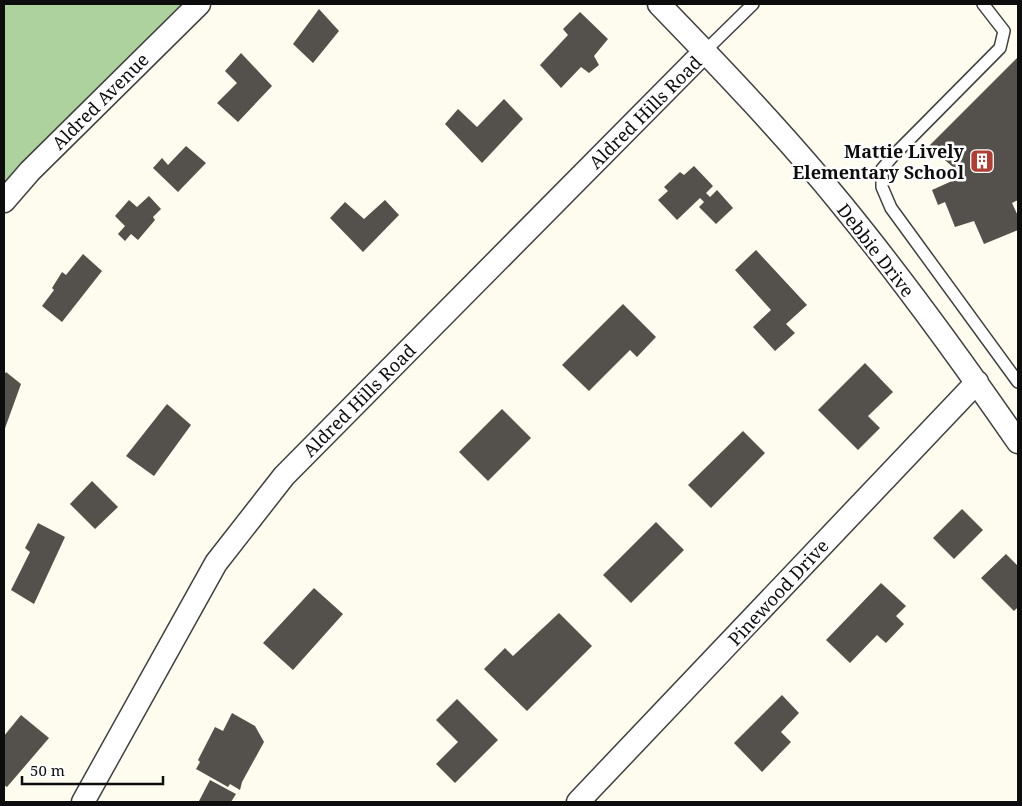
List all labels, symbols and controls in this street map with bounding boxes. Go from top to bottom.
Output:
street label: Aldred Avenue [46,47,154,155]
street label: Aldred Hills Road [583,50,707,174]
place label: Mattie Lively Elementary School [793,139,965,184]
building icon: Mattie Lively Elementary School [969,148,995,174]
street label: Debbie Drive [832,198,920,302]
street label: Aldred Hills Road [297,338,421,462]
street label: Pinewood Drive [722,534,834,650]
scale bar [22,754,164,786]
text: 50 m [30,760,65,780]

